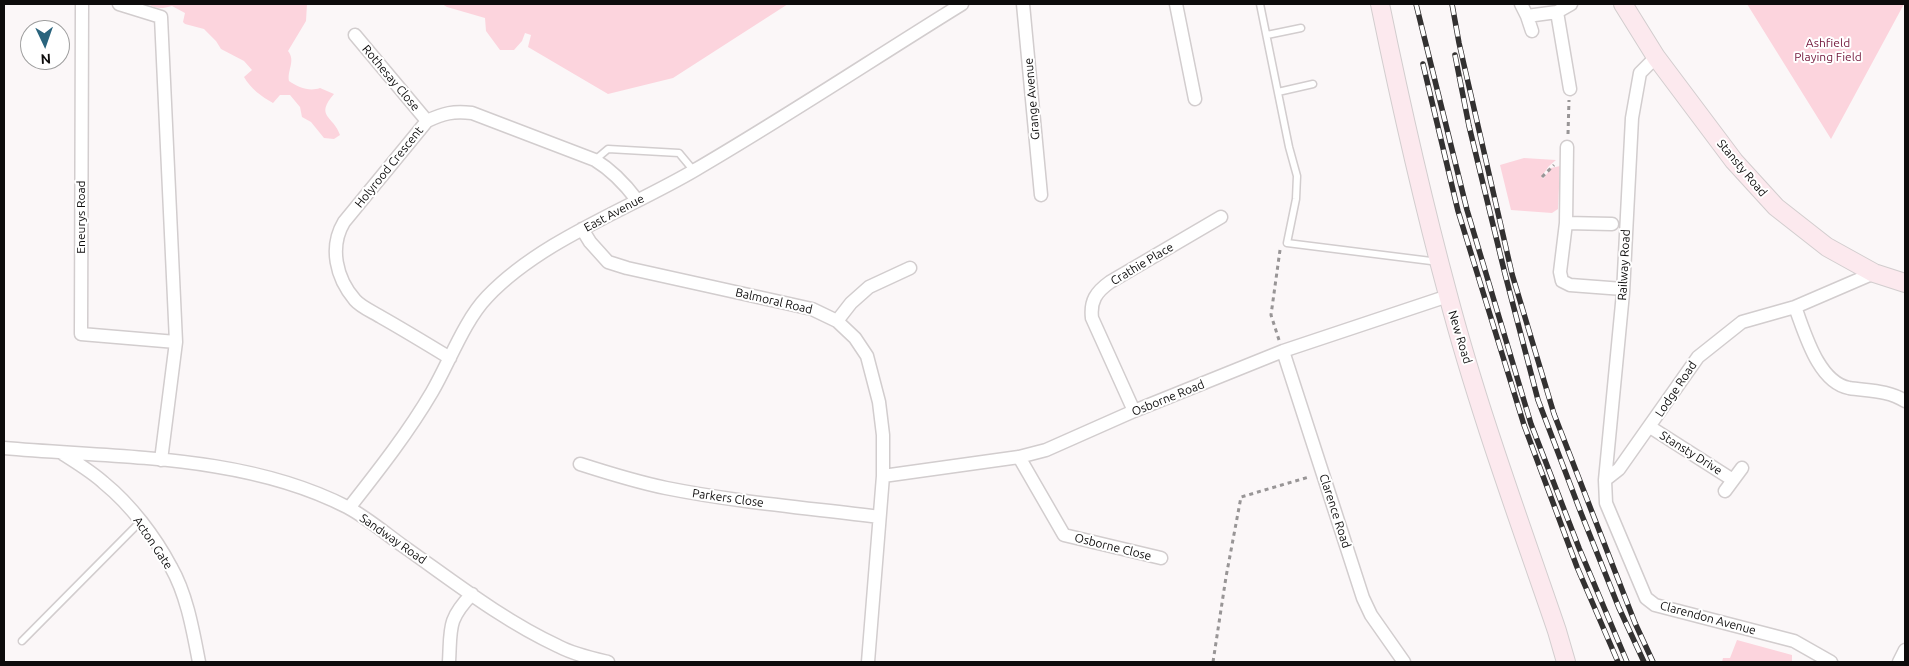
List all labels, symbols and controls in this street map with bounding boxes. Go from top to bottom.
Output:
north arrow [20,20,70,70]
park label: Ashfield Playing Field [1794,36,1862,64]
street label: Rothesay Close [359,42,423,114]
text: N [40,51,51,67]
street label: Grange Avenue [1021,57,1043,141]
street label: Holyrood Crescent [352,124,426,210]
street label: Stansty Road [1714,137,1770,199]
street label: Eneurys Road [74,180,88,254]
street label: East Avenue [581,191,647,235]
street label: Railway Road [1615,229,1633,301]
street label: Crathie Place [1108,240,1176,288]
street label: Balmoral Road [734,285,814,317]
street label: New Road [1445,309,1475,365]
street label: Lodge Road [1652,358,1700,420]
street label: Osborne Road [1130,377,1206,419]
street label: Stansty Drive [1657,428,1725,478]
street label: Clarence Road [1316,472,1354,550]
street label: Parkers Close [691,486,765,510]
street label: Sandway Road [357,511,429,567]
street label: Acton Gate [130,514,176,572]
street label: Osborne Close [1073,530,1153,564]
street label: Clarendon Avenue [1658,598,1758,638]

